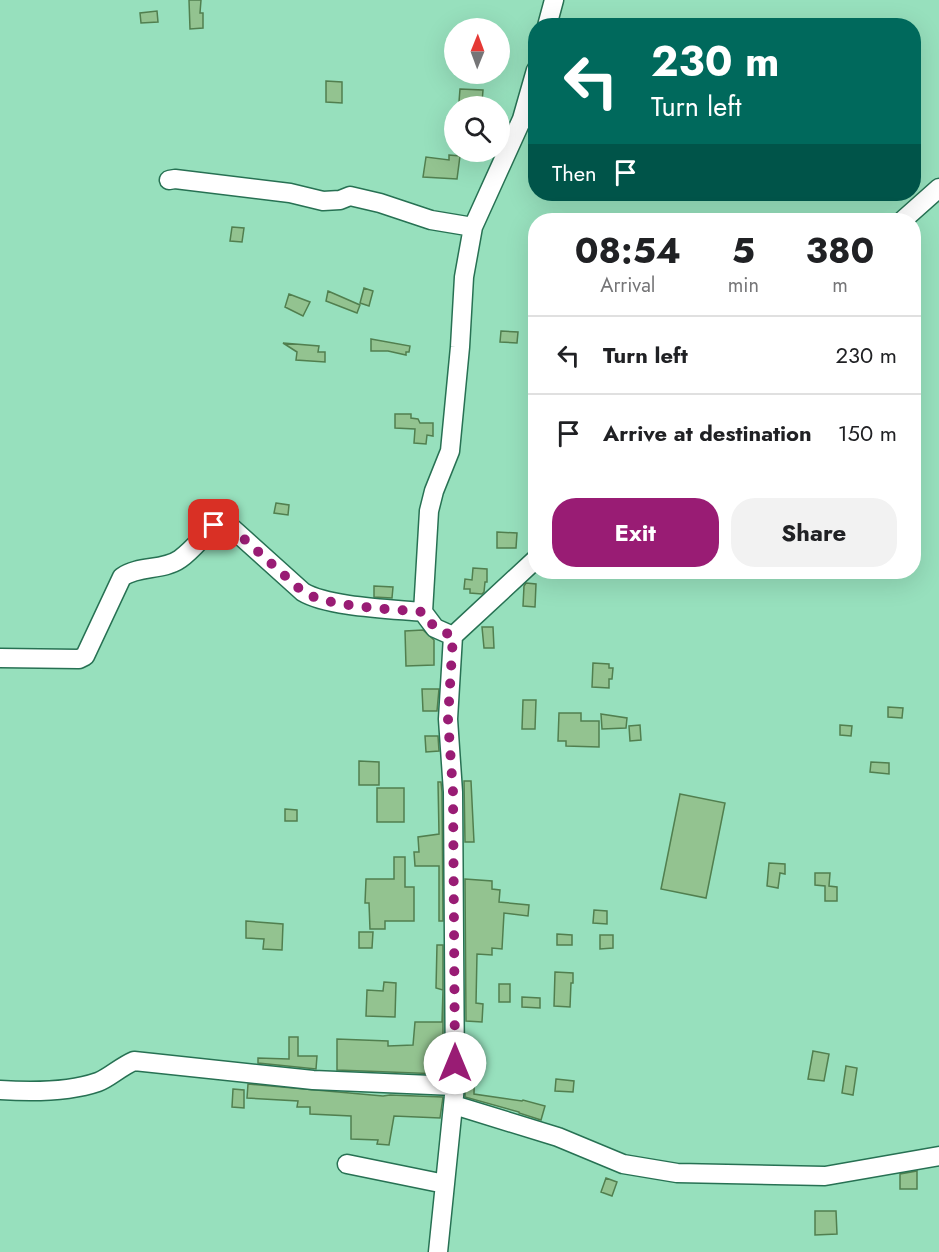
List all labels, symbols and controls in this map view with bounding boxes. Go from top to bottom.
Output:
north arrow [444,18,510,84]
map controls [444,18,510,162]
text: 230 m [651,31,779,92]
icon: left [552,42,630,120]
text: Turn left [651,87,741,126]
button: search [444,96,510,162]
icon: arrive [609,156,642,189]
text: Then [552,157,597,189]
text: 08:54 [575,224,681,276]
text: 5 [732,224,755,276]
text: 380 [806,224,874,276]
text: Arrival [600,271,655,300]
text: min [728,271,759,300]
text: m [832,271,848,300]
icon: left [552,339,585,372]
text: Turn left [603,339,688,371]
text: 230 m [836,339,897,371]
icon: arrive [552,417,585,450]
text: Arrive at destination [603,417,812,449]
text: 150 m [838,417,897,449]
button: Exit [552,498,719,567]
button: Share [731,498,897,567]
pin [188,499,239,550]
icon: arrive [197,508,230,541]
position arrow [423,1031,487,1095]

